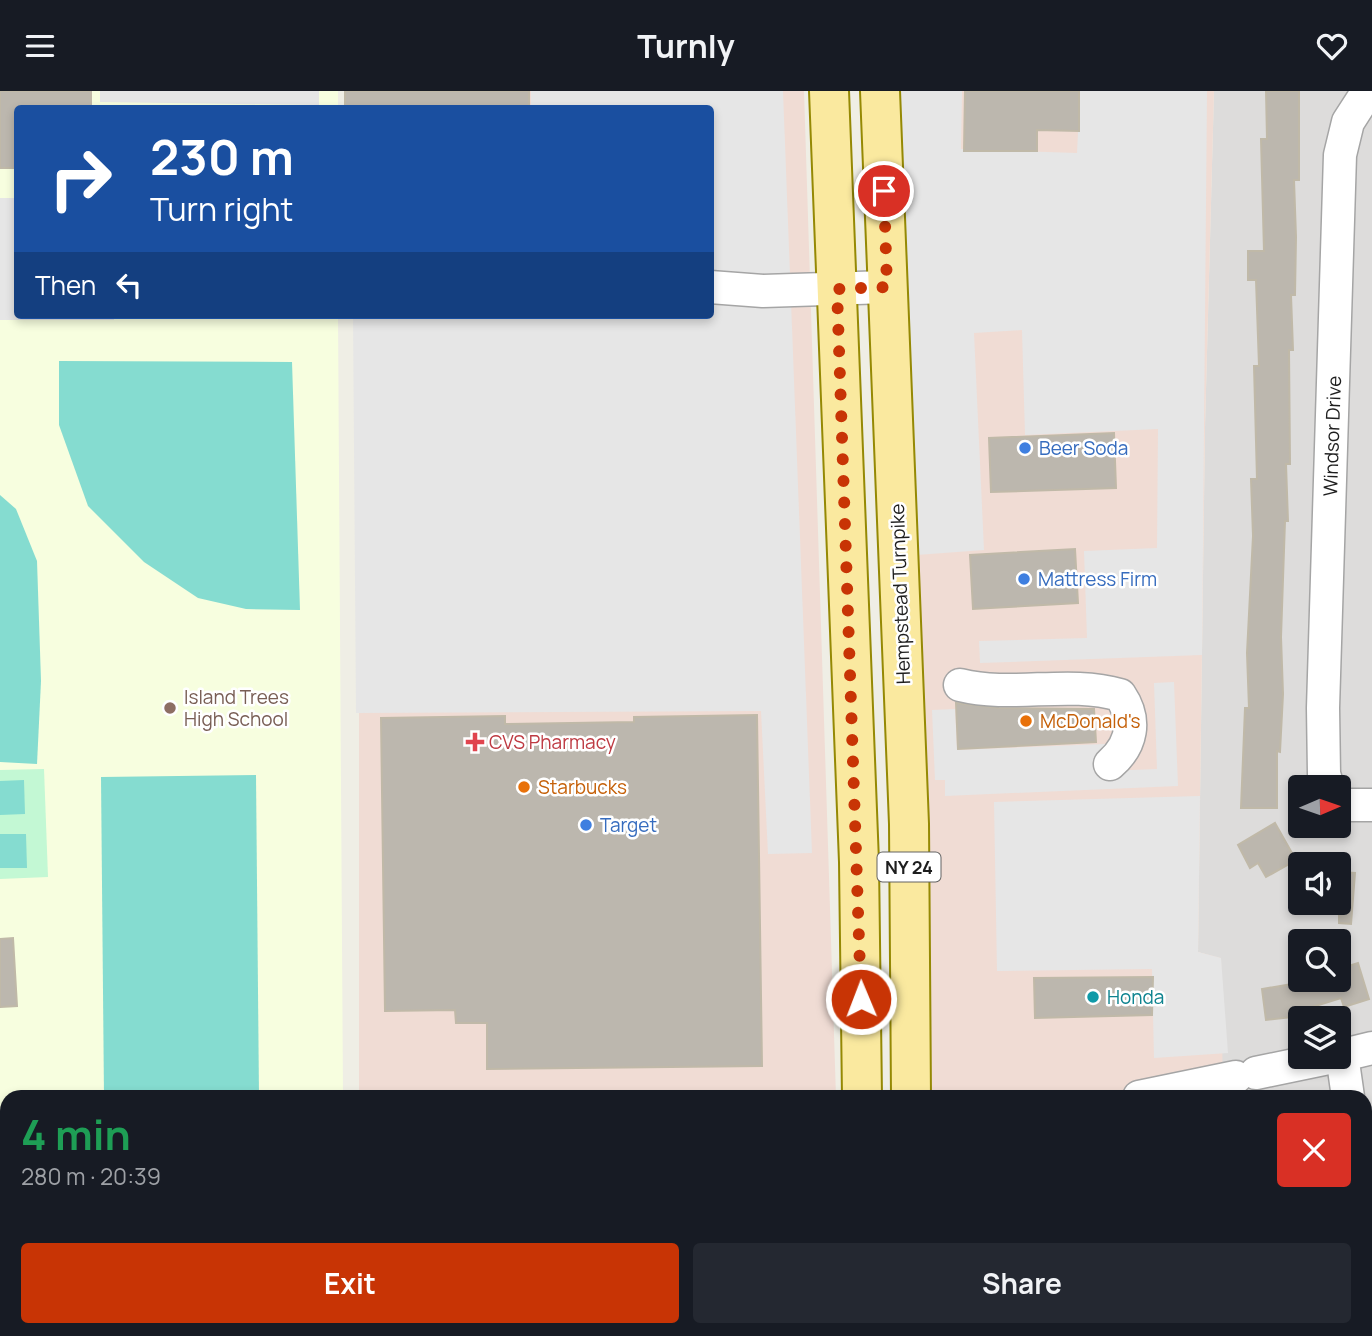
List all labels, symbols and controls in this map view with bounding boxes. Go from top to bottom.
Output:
text: Turnly [637,24,735,68]
icon: menu [21,27,59,65]
icon: heart [1313,27,1351,65]
text: 230 m [150,123,294,190]
icon: right [35,133,126,224]
pin [854,161,914,221]
icon: arrive [865,172,903,210]
text: Turn right [150,187,293,231]
icon: left [110,266,148,304]
text: Then [35,267,96,303]
street label: Windsor Drive [1317,375,1347,497]
place label: Beer Soda [1039,435,1128,461]
marker: Beer Soda [1017,440,1033,456]
street label: Hempstead Turnpike [884,503,916,685]
place label: Mattress Firm [1038,566,1157,592]
marker: Mattress Firm [1016,571,1032,587]
place label: Island Trees High School [184,684,289,732]
marker: Island Trees High School [162,700,178,716]
place label: McDonald's [1040,708,1141,734]
marker: McDonald's [1018,713,1034,729]
place label: CVS Pharmacy [489,729,616,755]
marker: CVS Pharmacy [467,734,483,750]
place label: Starbucks [538,774,627,800]
north arrow [1288,775,1351,838]
map controls [1288,775,1351,1069]
marker: Starbucks [516,779,532,795]
place label: Target [600,812,657,838]
marker: Target [578,817,594,833]
button: sound [1288,852,1351,915]
road number: NY 24 [878,853,940,881]
button: search [1288,929,1351,992]
position arrow [824,962,898,1036]
place label: Honda [1107,984,1164,1010]
marker: Honda [1085,989,1101,1005]
button: layers [1288,1006,1351,1069]
text: 4 min [21,1105,131,1163]
button: close [1277,1113,1351,1187]
text: 280 m · 20:39 [21,1160,161,1192]
button: Exit [21,1243,679,1323]
button: Share [693,1243,1351,1323]

